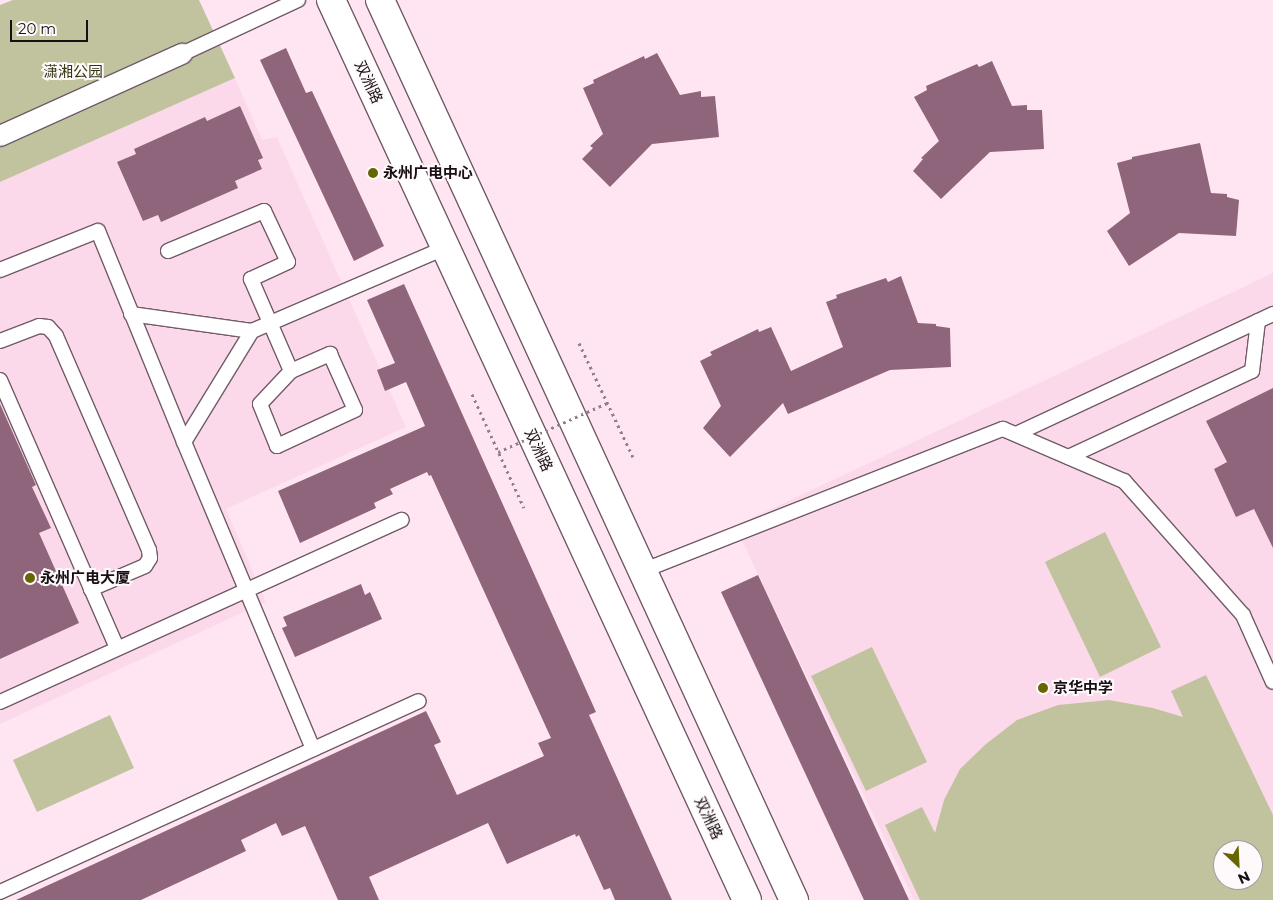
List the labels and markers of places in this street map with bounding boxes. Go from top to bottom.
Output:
place label: 永州广电中心 [383,164,473,182]
marker: 永州广电中心 [367,167,379,179]
place label: 永州广电大厦 [40,569,130,587]
marker: 永州广电大厦 [24,572,36,584]
place label: 京华中学 [1053,679,1113,697]
marker: 京华中学 [1037,682,1049,694]

